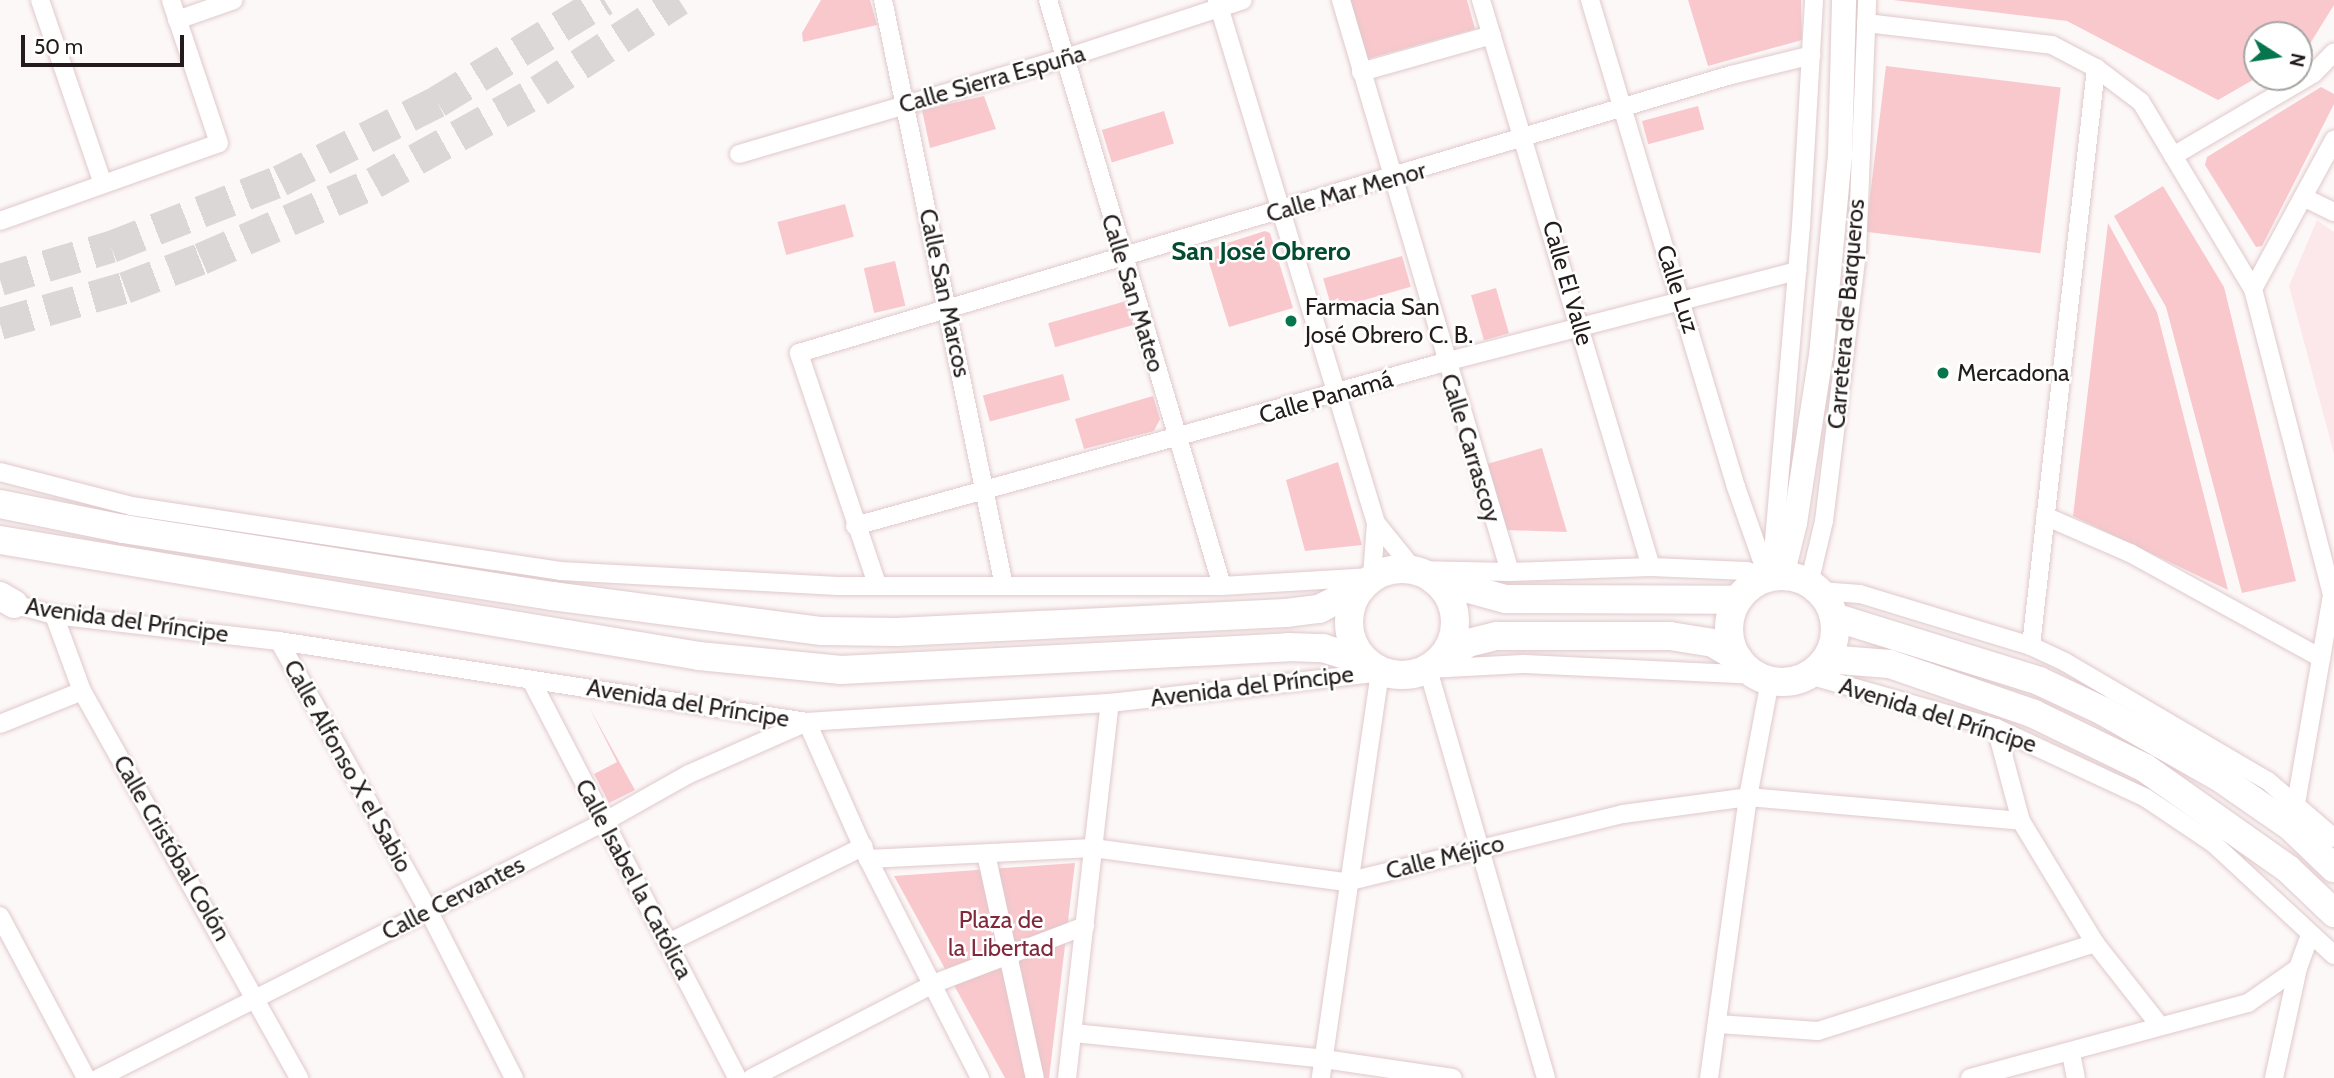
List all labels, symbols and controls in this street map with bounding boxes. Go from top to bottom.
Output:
scale bar [24,21,187,65]
north arrow [2243,21,2313,91]
text: 50 m [34,34,83,59]
street label: Calle Sierra Espuña [896,39,1088,119]
text: N [2284,51,2310,69]
street label: Calle Mar Menor [1263,155,1429,229]
street label: Carretera de Barqueros [1822,198,1870,430]
street label: Calle San Marcos [913,206,977,380]
street label: Calle San Mateo [1095,211,1171,375]
street label: Calle El Valle [1536,217,1600,349]
district label: San José Obrero [1171,236,1351,268]
street label: Calle Luz [1650,241,1706,337]
place label: Farmacia San José Obrero C. B. [1305,293,1473,349]
marker: Farmacia San José Obrero C. B. [1283,313,1299,329]
place label: Mercadona [1957,359,2070,387]
street label: Calle Panamá [1256,364,1396,430]
marker: Mercadona [1935,365,1951,381]
street label: Calle Carrascoy [1435,370,1507,526]
street label: Avenida del Príncipe [24,592,230,648]
street label: Calle Alfonso X el Sabio [278,655,418,877]
street label: Avenida del Príncipe [1149,659,1355,713]
street label: Avenida del Príncipe [1836,671,2040,759]
street label: Avenida del Príncipe [585,673,791,733]
street label: Calle Cristóbal Colón [107,750,237,946]
street label: Calle Isabel la Católica [569,774,699,984]
street label: Calle Méjico [1383,828,1507,886]
street label: Calle Cervantes [377,850,529,946]
park label: Plaza de la Libertad [948,906,1054,962]

